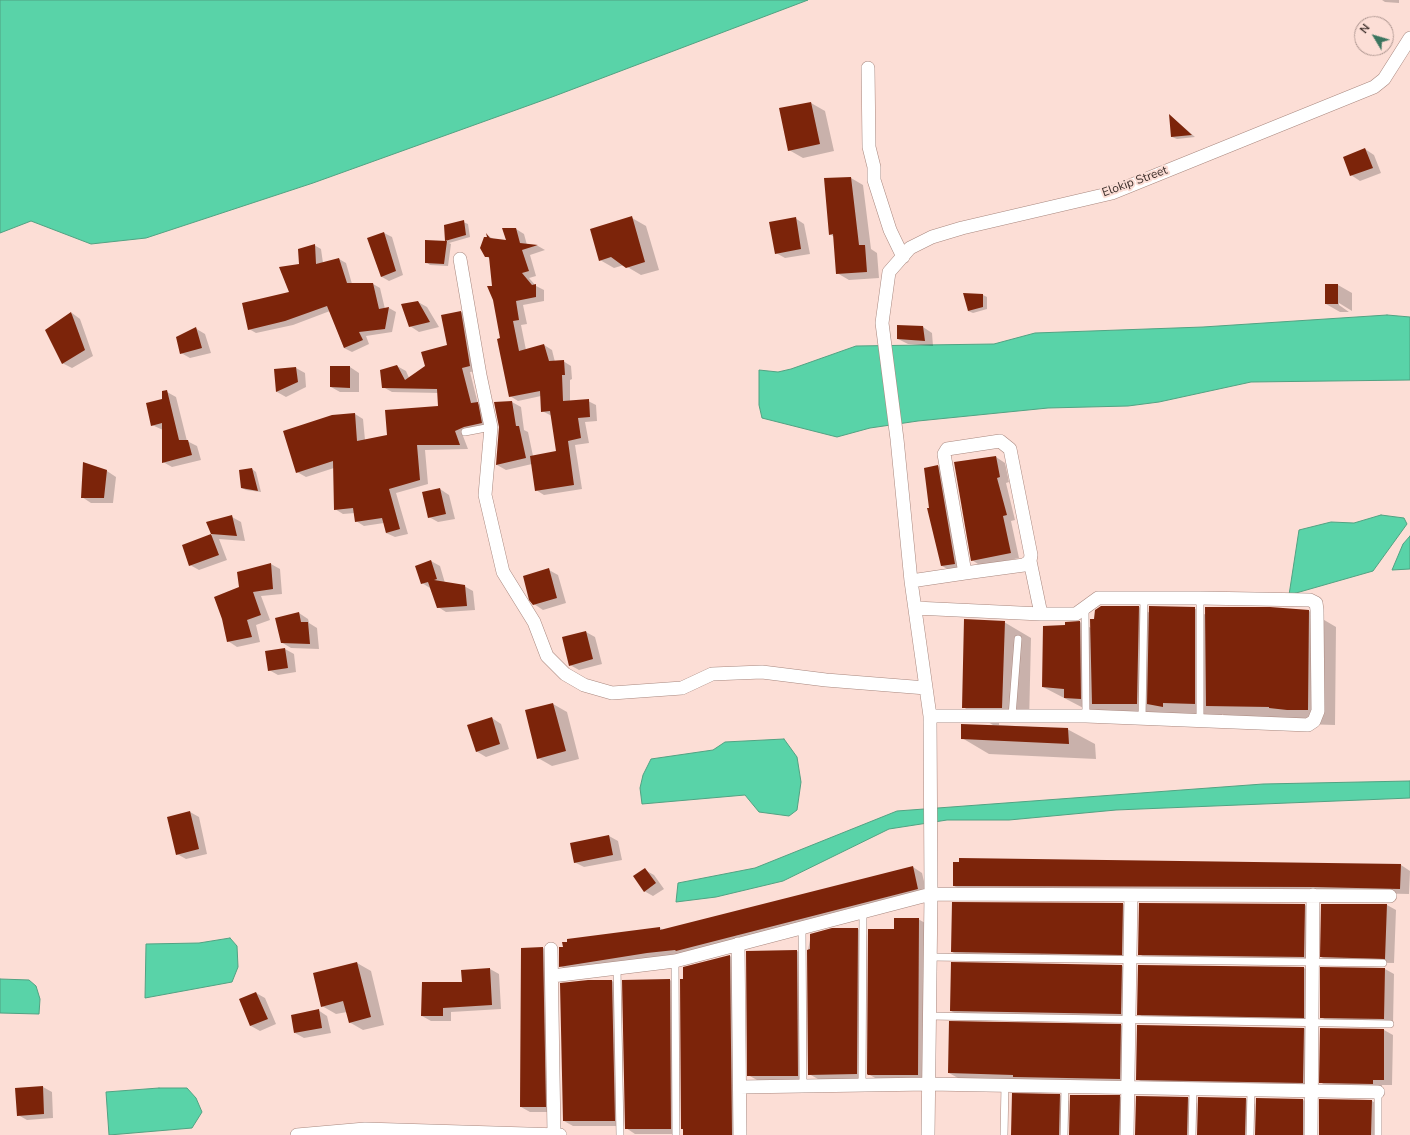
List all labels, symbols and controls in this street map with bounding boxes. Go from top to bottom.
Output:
north arrow [1354,16,1394,56]
text: N [1356,21,1373,37]
street label: Elokip Street [1100,163,1170,201]

